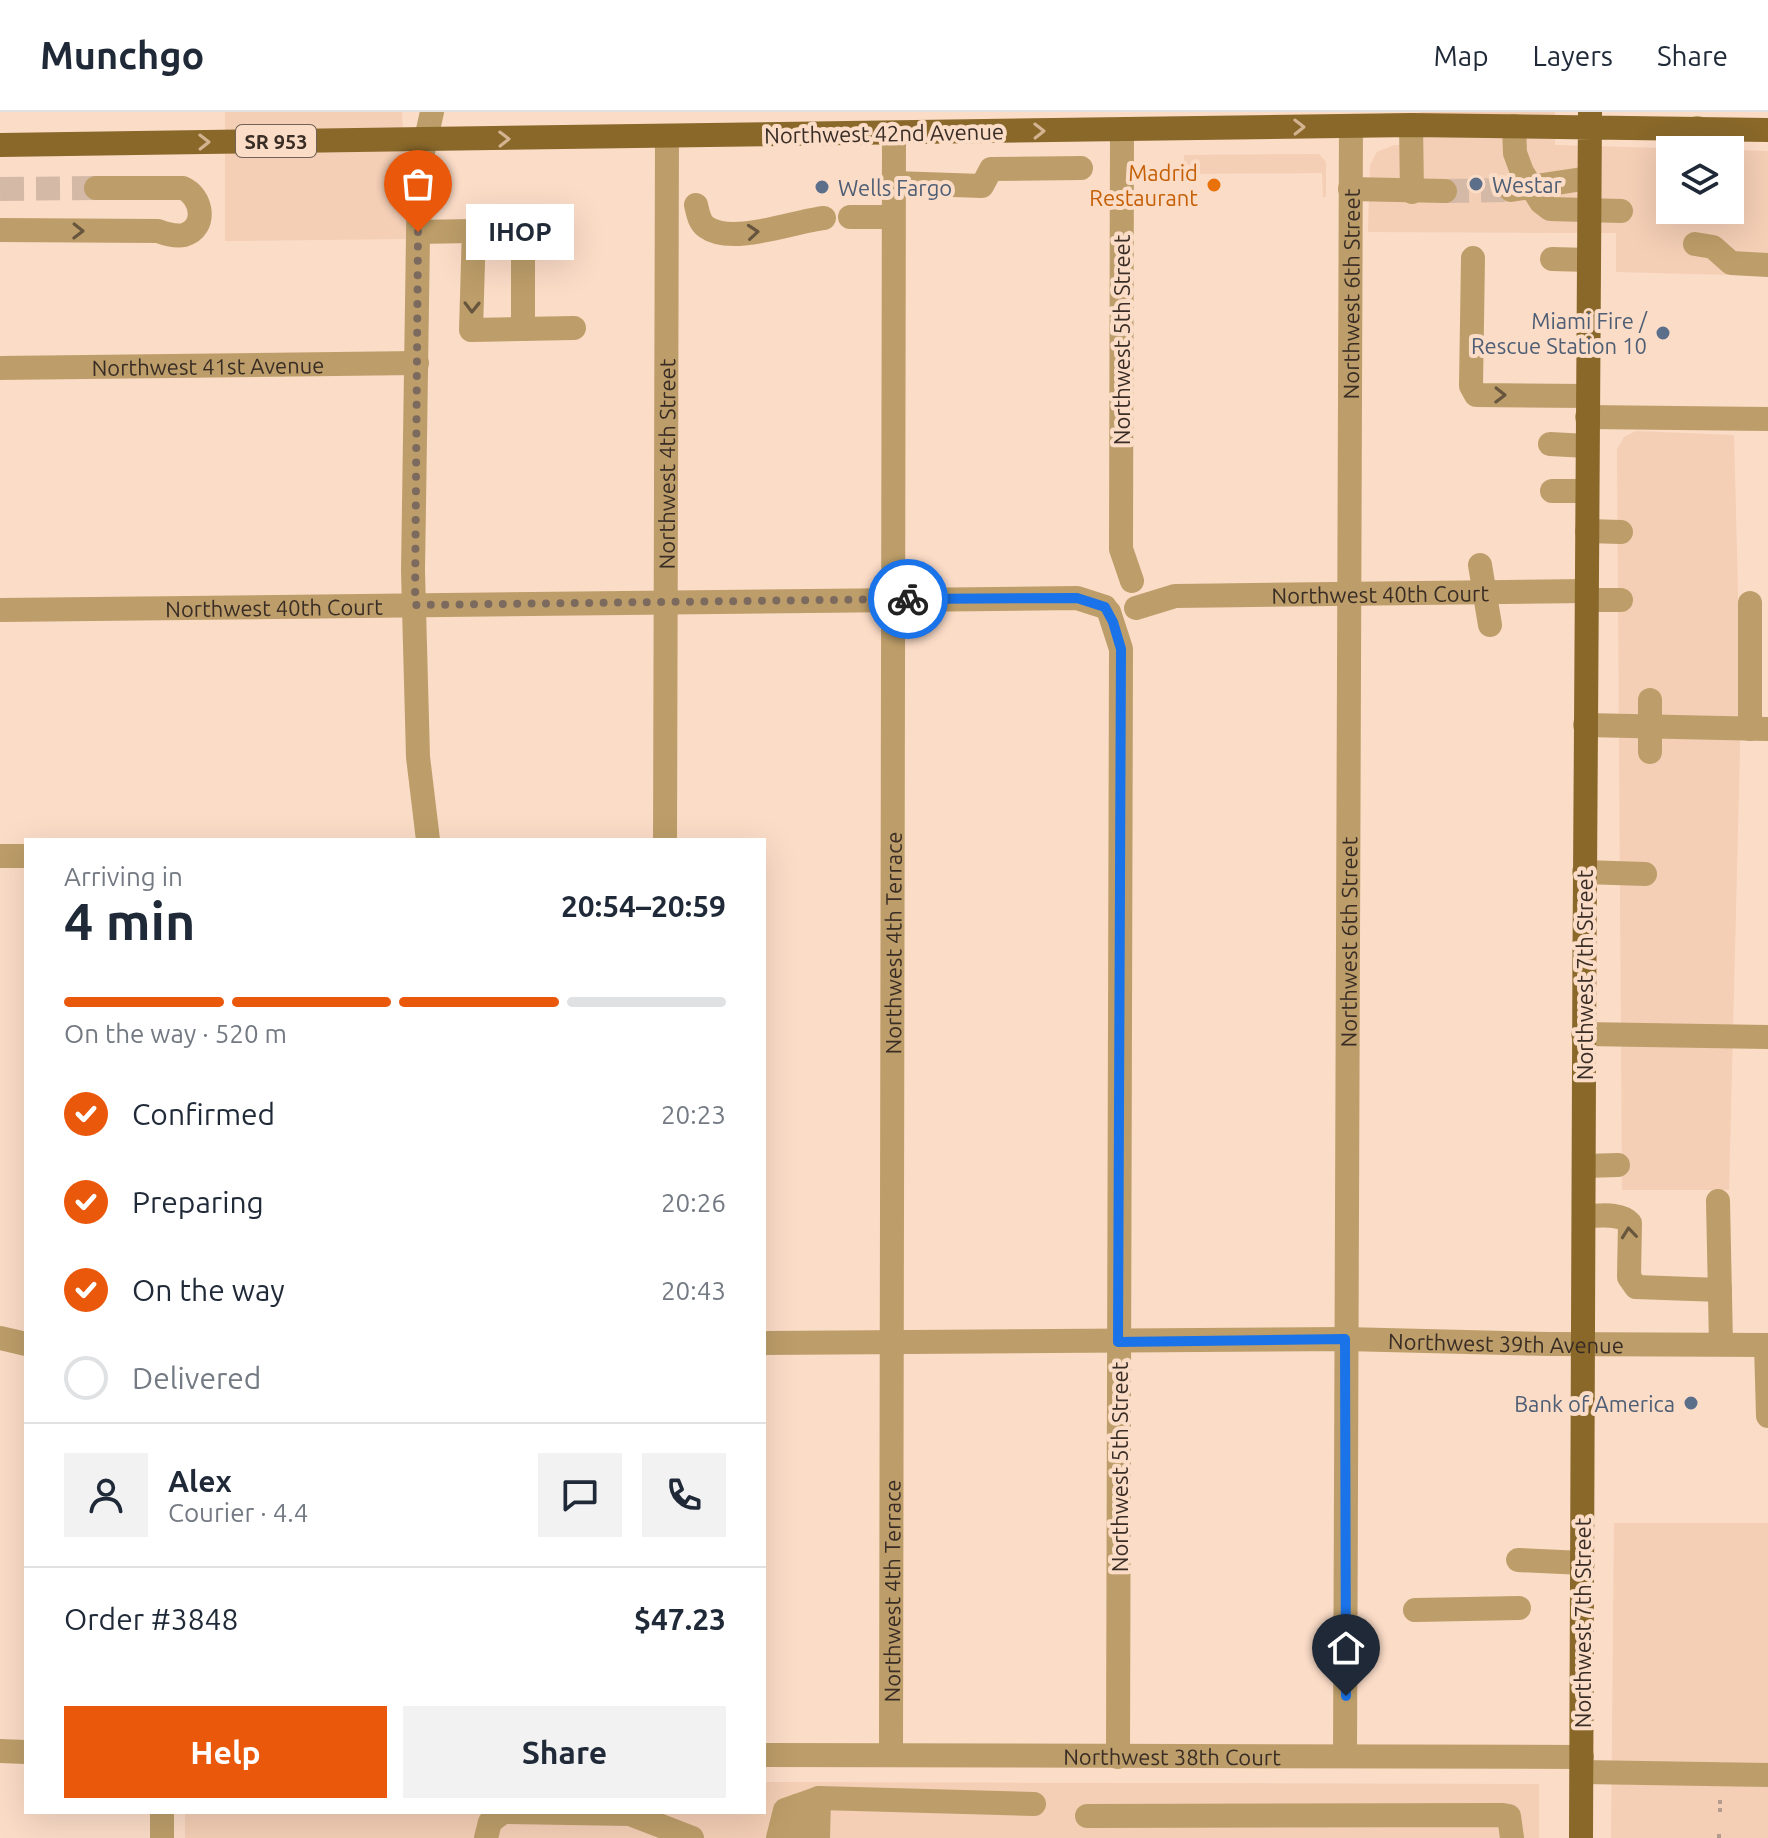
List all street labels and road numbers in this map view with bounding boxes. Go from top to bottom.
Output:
street label: Northwest 42nd Avenue [764,118,1004,148]
road number: SR 953 [236,125,316,157]
street label: Northwest 6th Street [1337,188,1363,399]
street label: Northwest 5th Street [1109,234,1134,445]
street label: Northwest 41st Avenue [91,352,325,379]
street label: Northwest 4th Street [653,358,679,569]
street label: Northwest 40th Court [1271,580,1489,607]
street label: Northwest 40th Court [165,593,383,621]
street label: Northwest 4th Terrace [880,831,905,1055]
street label: Northwest 6th Street [1335,836,1361,1047]
street label: Northwest 7th Street [1572,869,1597,1080]
street label: Northwest 39th Avenue [1388,1328,1624,1357]
street label: Northwest 5th Street [1107,1361,1132,1572]
street label: Northwest 4th Terrace [879,1479,904,1703]
street label: Northwest 7th Street [1570,1517,1595,1728]
street label: Northwest 38th Court [1063,1743,1281,1769]

